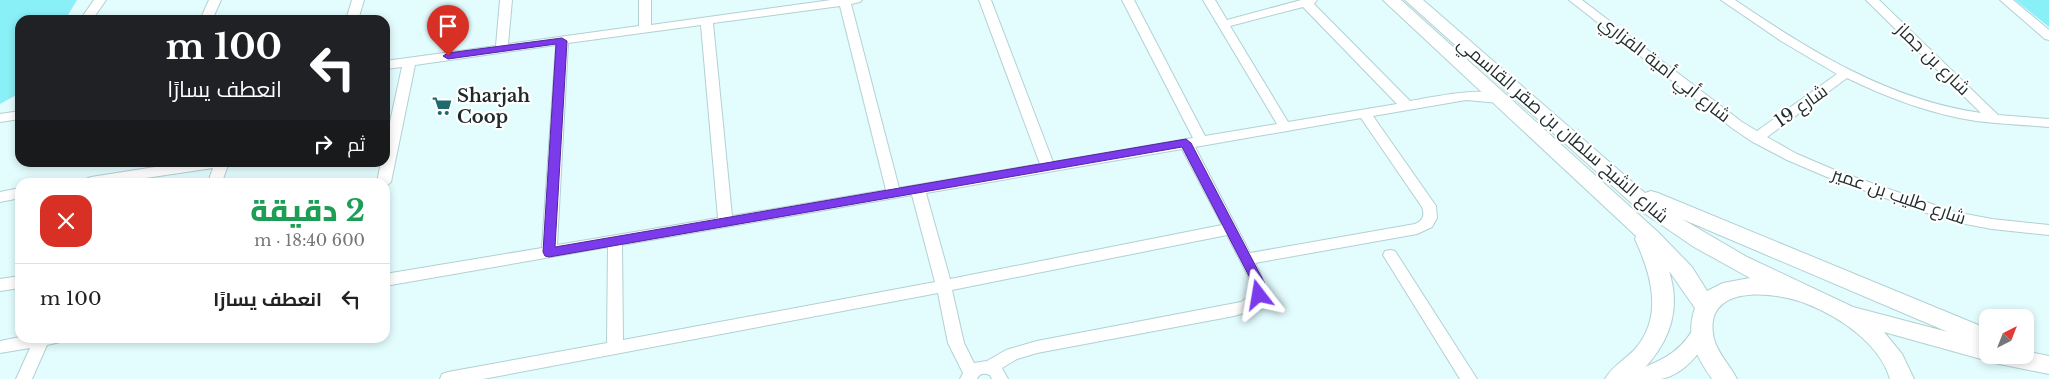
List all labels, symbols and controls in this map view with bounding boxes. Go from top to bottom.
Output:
pin [427,5,469,56]
street label: شارع أبي أمية الفزاري [1593,11,1735,129]
icon: arrive [434,12,462,40]
street label: شارع بن جماز [1890,17,1975,101]
text: 100 m [166,25,282,68]
street label: شارع الشيخ سلطان بن صقر القاسمي [1451,32,1673,230]
icon: left [300,35,365,100]
text: انعطف يسارًا [167,76,282,103]
street label: شارع 19 [1770,80,1832,133]
place label: Sharjah Coop [457,85,530,128]
supermarket icon: Sharjah Coop [431,95,453,117]
icon: right [309,130,337,158]
text: ثم [347,133,365,156]
street label: شارع طليب بن عمير [1828,162,1969,230]
text: 2 دقيقة [250,192,365,229]
button: close [40,195,92,247]
text: 600 m · 18:40 [254,230,365,250]
position arrow [1232,268,1284,320]
icon: left [337,285,365,313]
text: 100 m [40,287,101,310]
text: انعطف يسارًا [213,288,322,311]
north arrow [1979,309,2034,364]
map controls [1979,309,2034,364]

